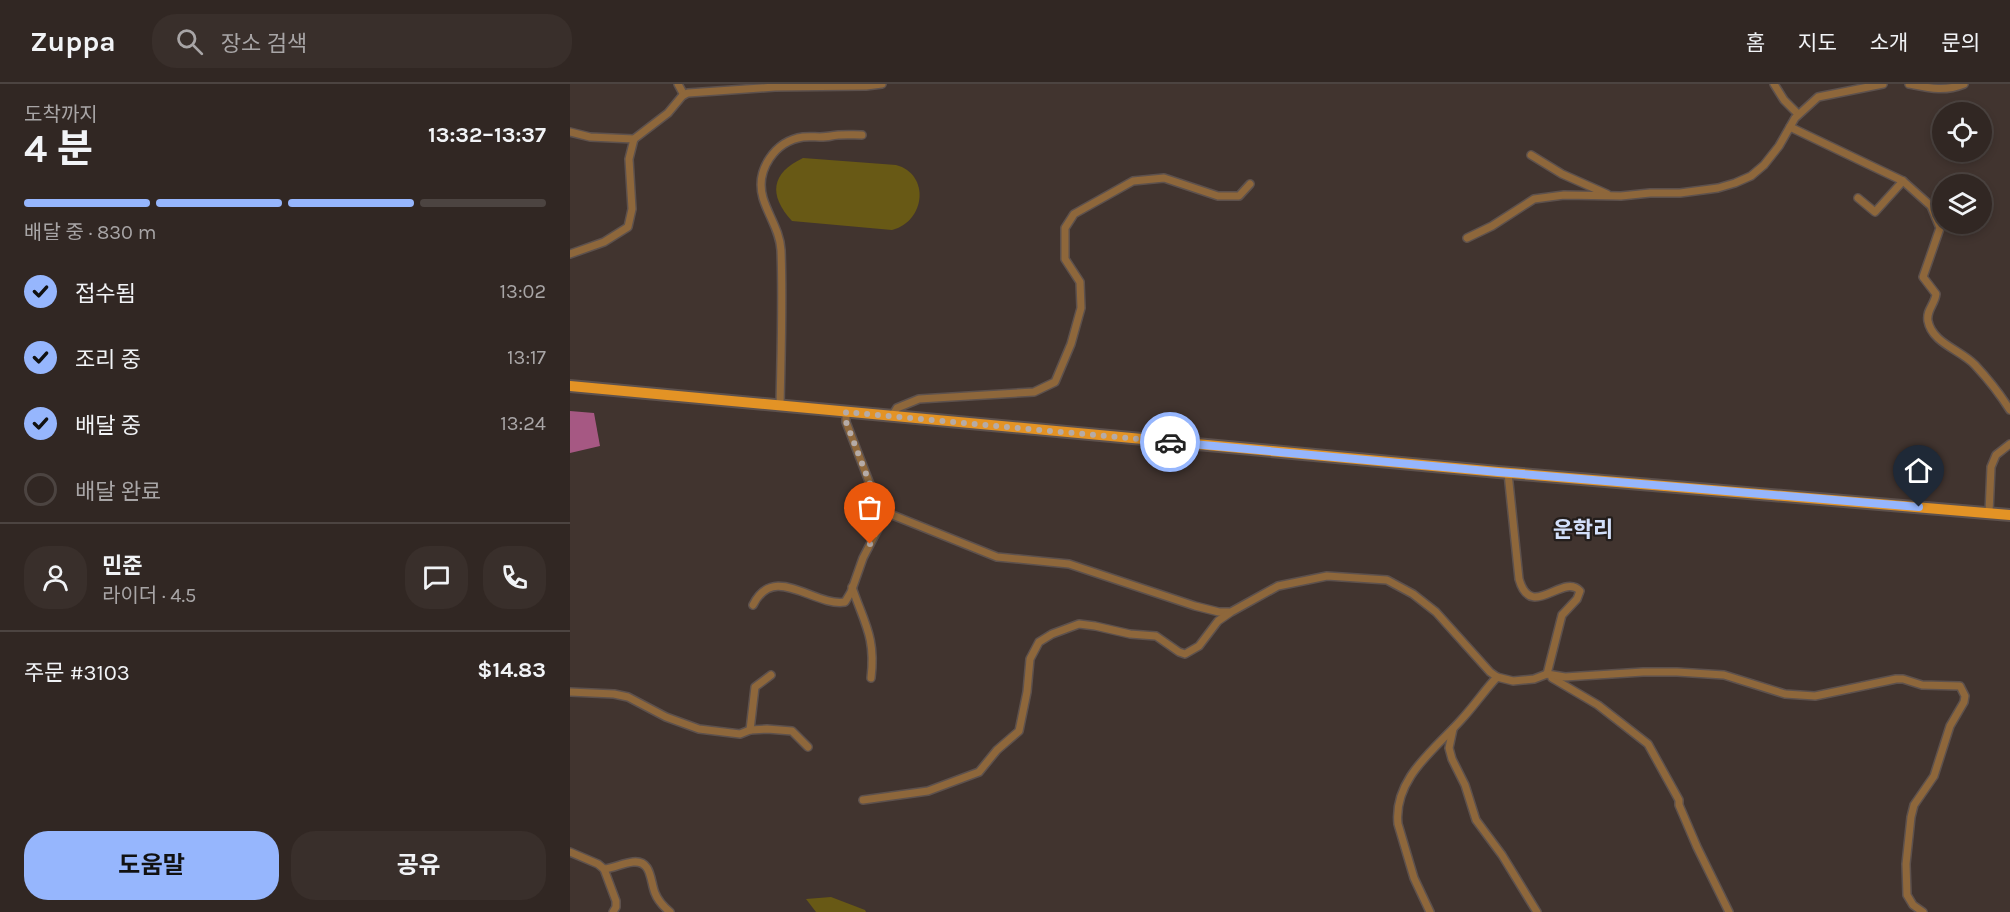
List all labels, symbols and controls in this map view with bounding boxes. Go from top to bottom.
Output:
search box [152,14,572,68]
text: Zuppa [30,25,116,58]
icon: search [173,25,206,58]
text: 장소 검색 [221,31,307,57]
text: 홈 [1746,31,1765,55]
text: 지도 [1798,31,1837,55]
text: 소개 [1870,31,1908,55]
text: 문의 [1941,31,1980,55]
map controls [1932,102,1992,234]
button: locate [1932,102,1992,162]
text: 도착까지 [24,103,98,126]
text: 13:32–13:37 [428,122,546,148]
text: 4 분 [24,126,93,172]
button: layers [1932,174,1992,234]
text: 배달 중 · 830 m [24,221,156,244]
icon: check [24,275,57,308]
text: 13:02 [500,280,546,303]
text: 접수됨 [75,281,136,307]
icon: check [24,341,57,374]
text: 13:17 [507,346,546,369]
text: 조리 중 [75,347,141,373]
icon: check [24,407,57,440]
text: 13:24 [500,412,546,435]
courier [1140,412,1200,472]
text: 배달 중 [75,413,141,439]
icon: car [1154,426,1187,459]
pin [1893,445,1944,507]
icon: home [1902,454,1935,487]
text: 배달 완료 [75,479,161,505]
pin [844,482,895,544]
icon: bag [853,491,886,524]
district label: 운학리 [1553,517,1613,543]
button: person [24,546,87,609]
button: chat [405,546,468,609]
button: phone [483,546,546,609]
text: 민준 [102,553,142,579]
text: 라이더 · 4.5 [102,584,196,607]
text: $14.83 [477,657,546,683]
text: 주문 #3103 [24,660,130,686]
button: 도움말 [24,831,279,900]
button: 공유 [291,831,546,900]

